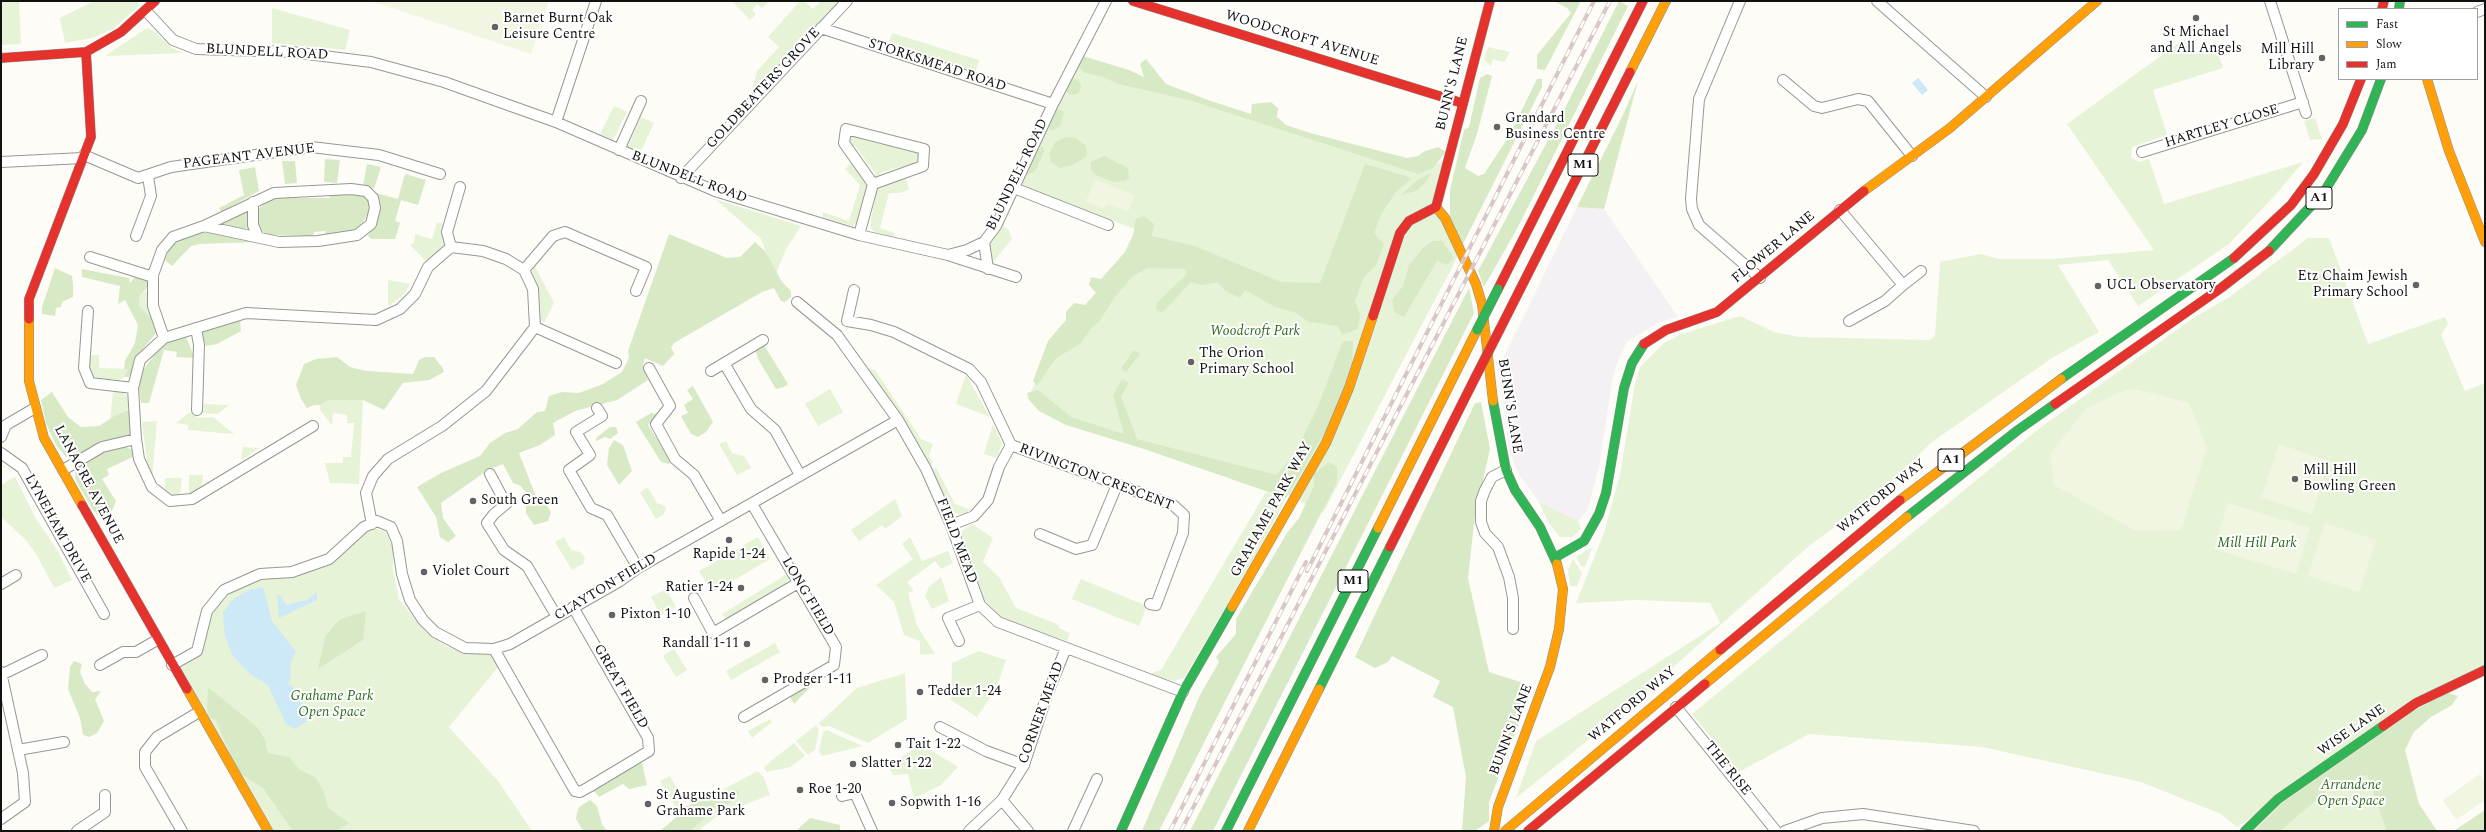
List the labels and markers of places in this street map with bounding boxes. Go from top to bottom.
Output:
place label: Barnet Burnt Oak Leisure Centre [503,11,613,44]
marker: St Michael and All Angels [2191,13,2201,23]
marker: Barnet Burnt Oak Leisure Centre [490,22,500,32]
place label: St Michael and All Angels [2150,25,2242,58]
place label: Mill Hill Library [2261,42,2314,74]
marker: Mill Hill Library [2317,53,2327,63]
place label: Grandard Business Centre [1505,111,1605,144]
marker: Grandard Business Centre [1492,122,1502,132]
place label: Etz Chaim Jewish Primary School [2298,269,2408,302]
place label: UCL Observatory [2106,278,2216,294]
marker: Etz Chaim Jewish Primary School [2411,280,2421,290]
marker: UCL Observatory [2093,281,2103,291]
place label: The Orion Primary School [1199,346,1294,378]
marker: The Orion Primary School [1186,357,1196,367]
place label: Mill Hill Bowling Green [2303,463,2396,496]
marker: Mill Hill Bowling Green [2290,474,2300,484]
place label: South Green [481,493,559,509]
marker: South Green [468,496,478,506]
marker: Rapide 1-24 [724,535,734,545]
place label: Rapide 1-24 [693,547,765,563]
place label: Violet Court [432,564,510,580]
marker: Violet Court [419,567,429,577]
place label: Ratier 1-24 [665,580,733,596]
marker: Ratier 1-24 [736,583,746,593]
place label: Pixton 1-10 [620,607,691,623]
marker: Pixton 1-10 [607,610,617,620]
place label: Randall 1-11 [662,636,739,652]
marker: Randall 1-11 [742,639,752,649]
place label: Prodger 1-11 [773,672,852,688]
marker: Prodger 1-11 [760,675,770,685]
place label: Tedder 1-24 [928,684,1001,700]
marker: Tedder 1-24 [915,687,925,697]
place label: Tait 1-22 [906,737,961,753]
marker: Tait 1-22 [893,740,903,750]
place label: Slatter 1-22 [861,756,931,772]
marker: Slatter 1-22 [848,759,858,769]
place label: Roe 1-20 [808,782,861,798]
marker: Roe 1-20 [795,785,805,795]
place label: St Augustine Grahame Park [656,788,745,820]
place label: Sopwith 1-16 [900,795,981,811]
marker: Sopwith 1-16 [887,798,897,808]
marker: St Augustine Grahame Park [643,799,653,809]

